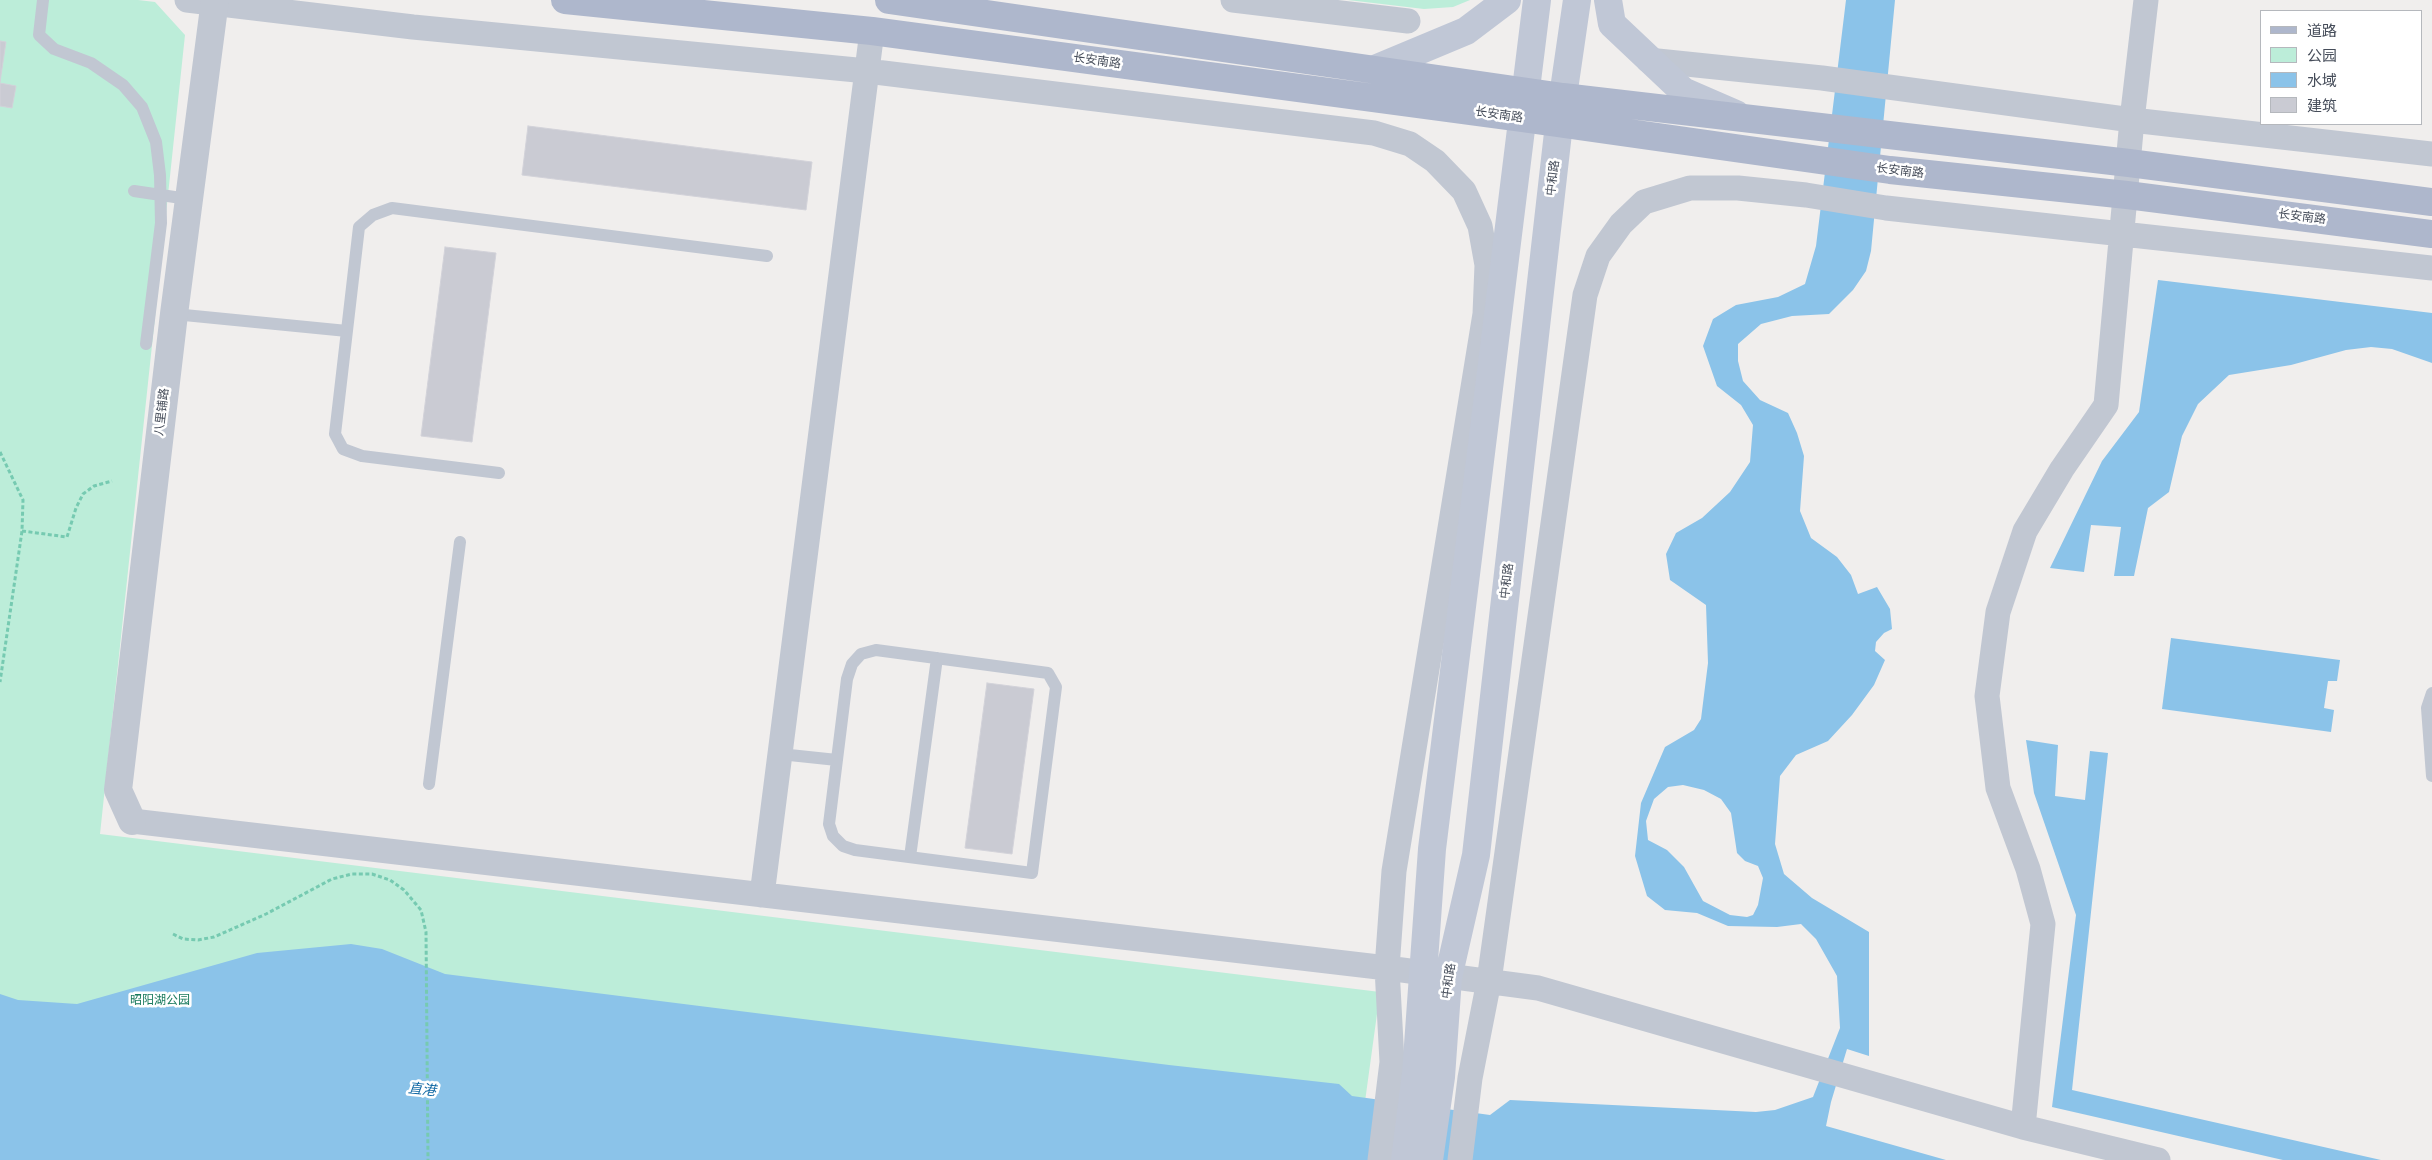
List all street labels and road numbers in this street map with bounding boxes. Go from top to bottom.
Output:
street label: 长安南路 [1072,51,1122,71]
street label: 长安南路 [1474,105,1524,125]
street label: 中和路 [1544,159,1562,197]
street label: 长安南路 [1875,161,1925,181]
street label: 长安南路 [2277,207,2327,227]
street label: 八里铺路 [152,387,172,437]
street label: 中和路 [1498,562,1516,600]
street label: 中和路 [1439,962,1459,1000]

